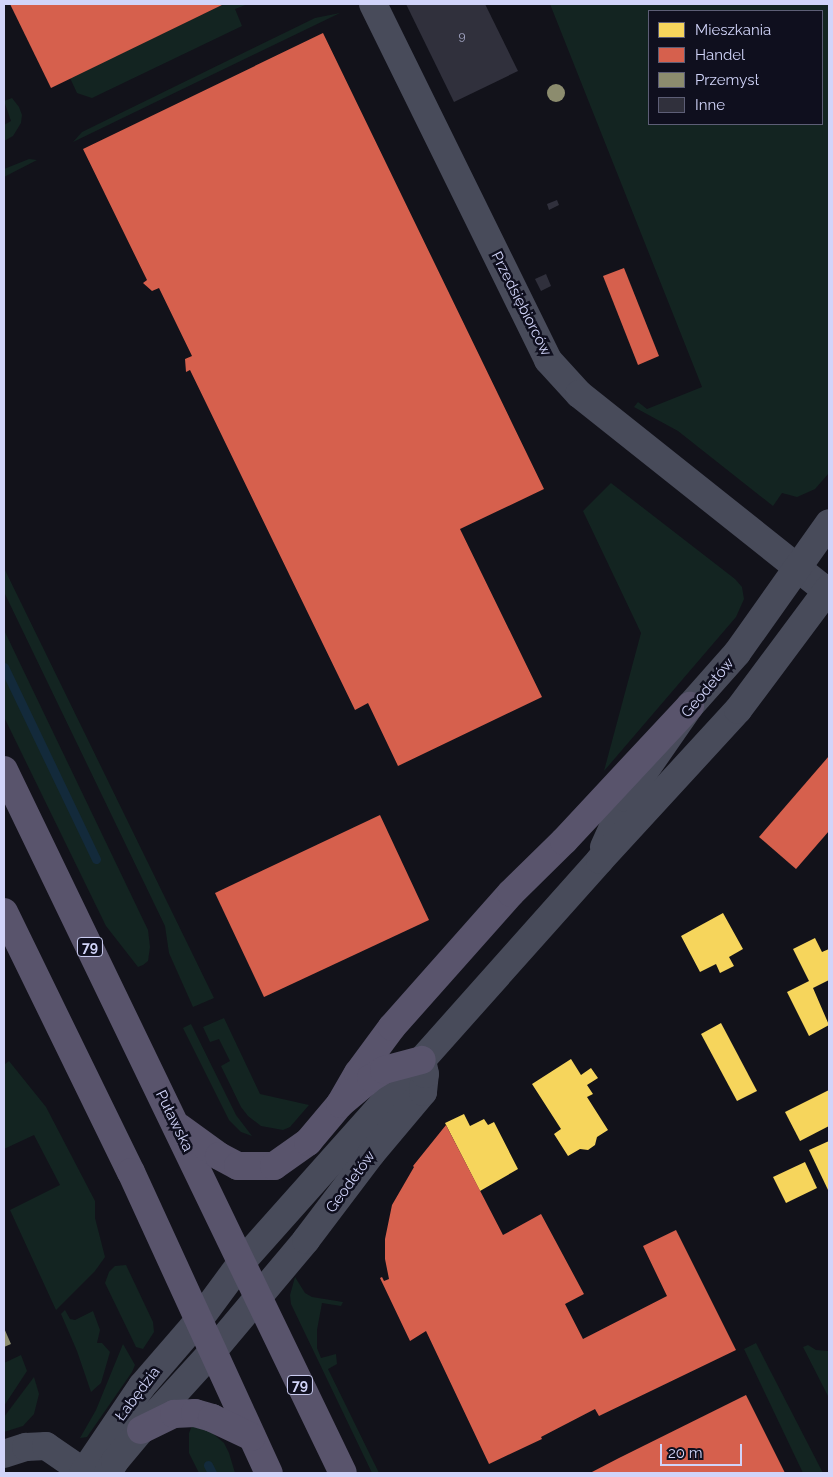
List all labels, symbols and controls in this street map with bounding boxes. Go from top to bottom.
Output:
legend [648,10,823,125]
text: Mieszkania [695,21,771,39]
house number: 9 [458,30,466,44]
text: Handel [695,46,745,64]
text: Przemysł [695,71,759,89]
text: Inne [695,96,725,114]
street label: Przedsiębiorców [487,249,555,359]
street label: Geodetów [678,655,738,721]
road number: 79 [76,936,104,959]
street label: Puławska [151,1087,197,1155]
street label: Geodetów [322,1147,380,1217]
street label: Łabędzia [112,1363,164,1425]
road number: 79 [286,1374,314,1396]
scale bar [663,1434,746,1466]
text: 20 m [668,1444,703,1462]

